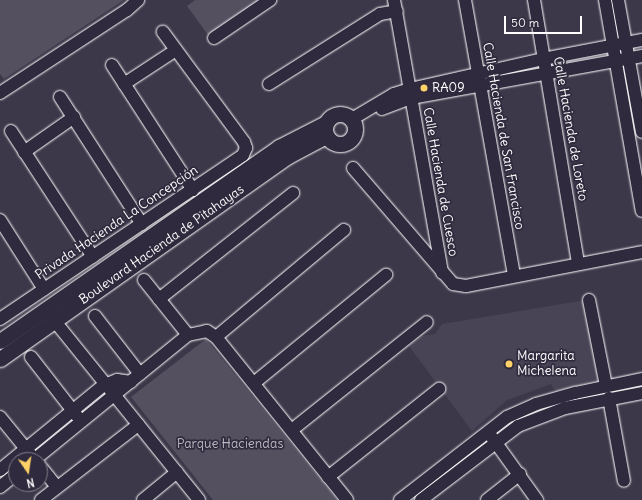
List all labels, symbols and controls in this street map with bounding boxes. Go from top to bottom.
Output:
scale bar [506,8,584,34]
text: 50 m [511,15,539,30]
street label: Calle Hacienda de San Francisco [479,41,527,231]
street label: Calle Hacienda de Loreto [550,56,590,202]
place label: RA09 [432,80,465,96]
marker: RA09 [419,83,429,93]
street label: Calle Hacienda de Cuesco [419,106,461,258]
street label: Privada Hacienda La Concepción [33,163,201,283]
street label: Boulevard Hacienda de Pitahayas [77,182,247,308]
place label: Margarita Michelena [517,349,576,380]
marker: Margarita Michelena [504,359,514,369]
park label: Parque Haciendas [177,436,283,452]
north arrow [8,452,48,492]
text: N [25,475,36,490]

